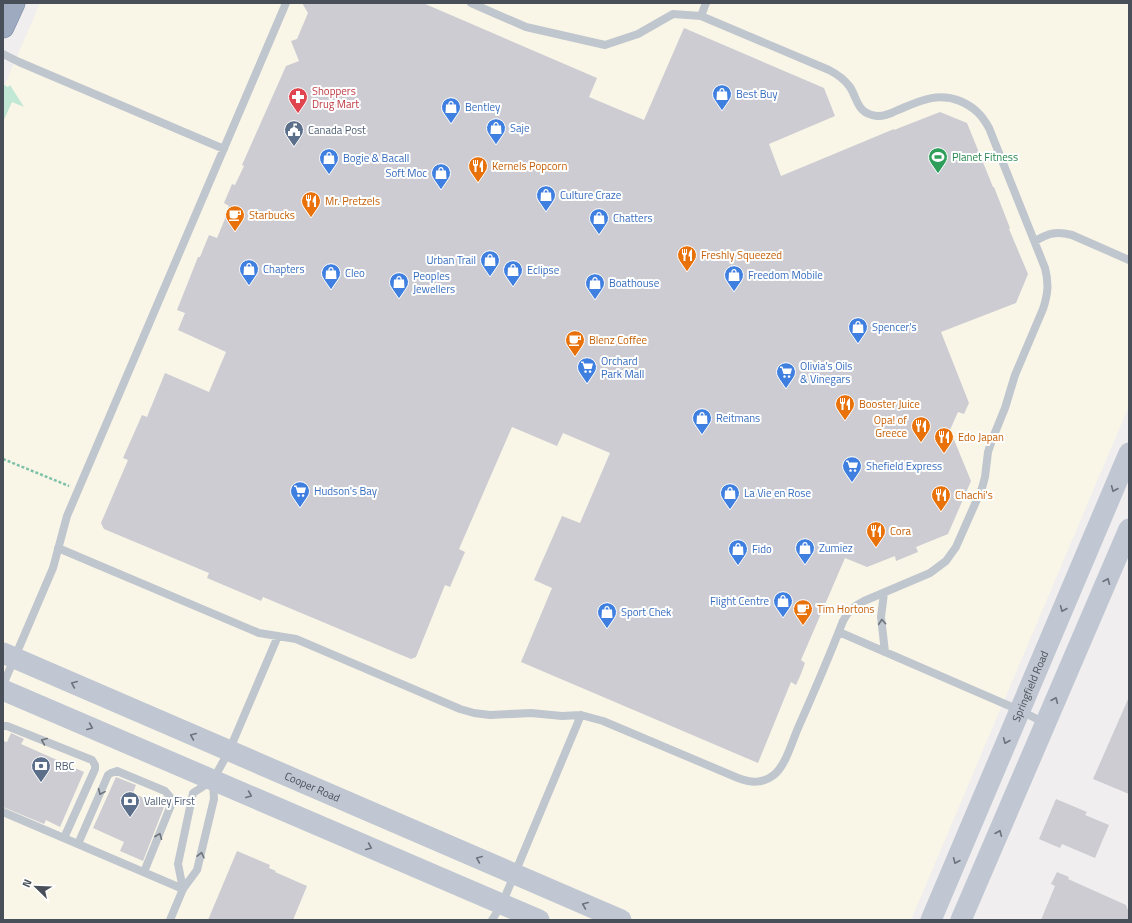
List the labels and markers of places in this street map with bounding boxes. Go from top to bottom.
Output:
place label: Shoppers Drug Mart [312,83,359,112]
shop icon: Best Buy [711,83,733,111]
pharmacy icon: Shoppers Drug Mart [287,86,309,114]
place label: Best Buy [736,86,778,102]
shop icon: Bentley [440,96,462,124]
place label: Bentley [465,99,501,115]
shop icon: Saje [485,117,507,145]
public building icon: Canada Post [283,119,305,147]
place label: Saje [510,120,530,136]
place label: Canada Post [308,122,366,138]
sports icon: Planet Fitness [927,146,949,174]
shop icon: Bogie & Bacall [318,147,340,175]
place label: Planet Fitness [952,149,1018,165]
place label: Bogie & Bacall [343,150,409,166]
restaurant icon: Kernels Popcorn [467,155,489,183]
place label: Kernels Popcorn [492,158,567,174]
shop icon: Soft Moc [430,162,452,190]
place label: Soft Moc [386,165,427,181]
shop icon: Culture Craze [535,184,557,212]
place label: Culture Craze [560,187,622,203]
restaurant icon: Mr. Pretzels [300,190,322,218]
place label: Mr. Pretzels [325,193,380,209]
cafe icon: Starbucks [224,204,246,232]
place label: Starbucks [249,207,295,223]
shop icon: Chatters [588,207,610,235]
place label: Chatters [613,210,653,226]
restaurant icon: Freshly Squeezed [676,244,698,272]
place label: Freshly Squeezed [701,247,782,263]
shop icon: Urban Trail [479,249,501,277]
place label: Urban Trail [426,252,476,268]
shop icon: Chapters [238,258,260,286]
shop icon: Eclipse [502,259,524,287]
place label: Chapters [263,261,305,277]
shop icon: Cleo [320,262,342,290]
place label: Eclipse [527,262,560,278]
shop icon: Freedom Mobile [723,264,745,292]
place label: Cleo [345,265,365,281]
place label: Freedom Mobile [748,267,823,283]
place label: Peoples Jewellers [413,268,455,297]
shop icon: Peoples Jewellers [388,271,410,299]
shop icon: Boathouse [584,272,606,300]
place label: Boathouse [609,275,660,291]
shop icon: Spencer's [847,316,869,344]
place label: Spencer's [872,319,917,335]
cafe icon: Blenz Coffee [564,329,586,357]
place label: Blenz Coffee [589,332,648,348]
place label: Orchard Park Mall [601,353,644,382]
supermarket icon: Orchard Park Mall [576,356,598,384]
place label: Olivia's Oils & Vinegars [800,358,852,387]
supermarket icon: Olivia's Oils & Vinegars [775,361,797,389]
restaurant icon: Booster Juice [834,393,856,421]
place label: Booster Juice [859,396,920,412]
shop icon: Reitmans [691,407,713,435]
place label: Reitmans [716,410,760,426]
place label: Opa! of Greece [874,412,907,441]
restaurant icon: Opa! of Greece [910,415,932,443]
restaurant icon: Edo Japan [933,426,955,454]
place label: Edo Japan [958,429,1004,445]
supermarket icon: Shefield Express [841,455,863,483]
place label: Shefield Express [866,458,942,474]
supermarket icon: Hudson's Bay [289,480,311,508]
shop icon: La Vie en Rose [719,482,741,510]
place label: Hudson's Bay [314,483,378,499]
restaurant icon: Chachi's [930,484,952,512]
place label: La Vie en Rose [744,485,811,501]
place label: Chachi's [955,487,993,503]
restaurant icon: Cora [865,520,887,548]
place label: Cora [890,523,911,539]
shop icon: Zumiez [794,537,816,565]
shop icon: Fido [727,538,749,566]
place label: Zumiez [819,540,853,556]
place label: Fido [752,541,772,557]
shop icon: Flight Centre [772,590,794,618]
place label: Flight Centre [710,593,769,609]
cafe icon: Tim Hortons [792,598,814,626]
shop icon: Sport Chek [596,601,618,629]
place label: Tim Hortons [817,601,875,617]
place label: Sport Chek [621,604,672,620]
bank icon: RBC [30,755,52,783]
place label: RBC [55,758,75,774]
bank icon: Valley First [119,790,141,818]
place label: Valley First [144,793,195,809]

